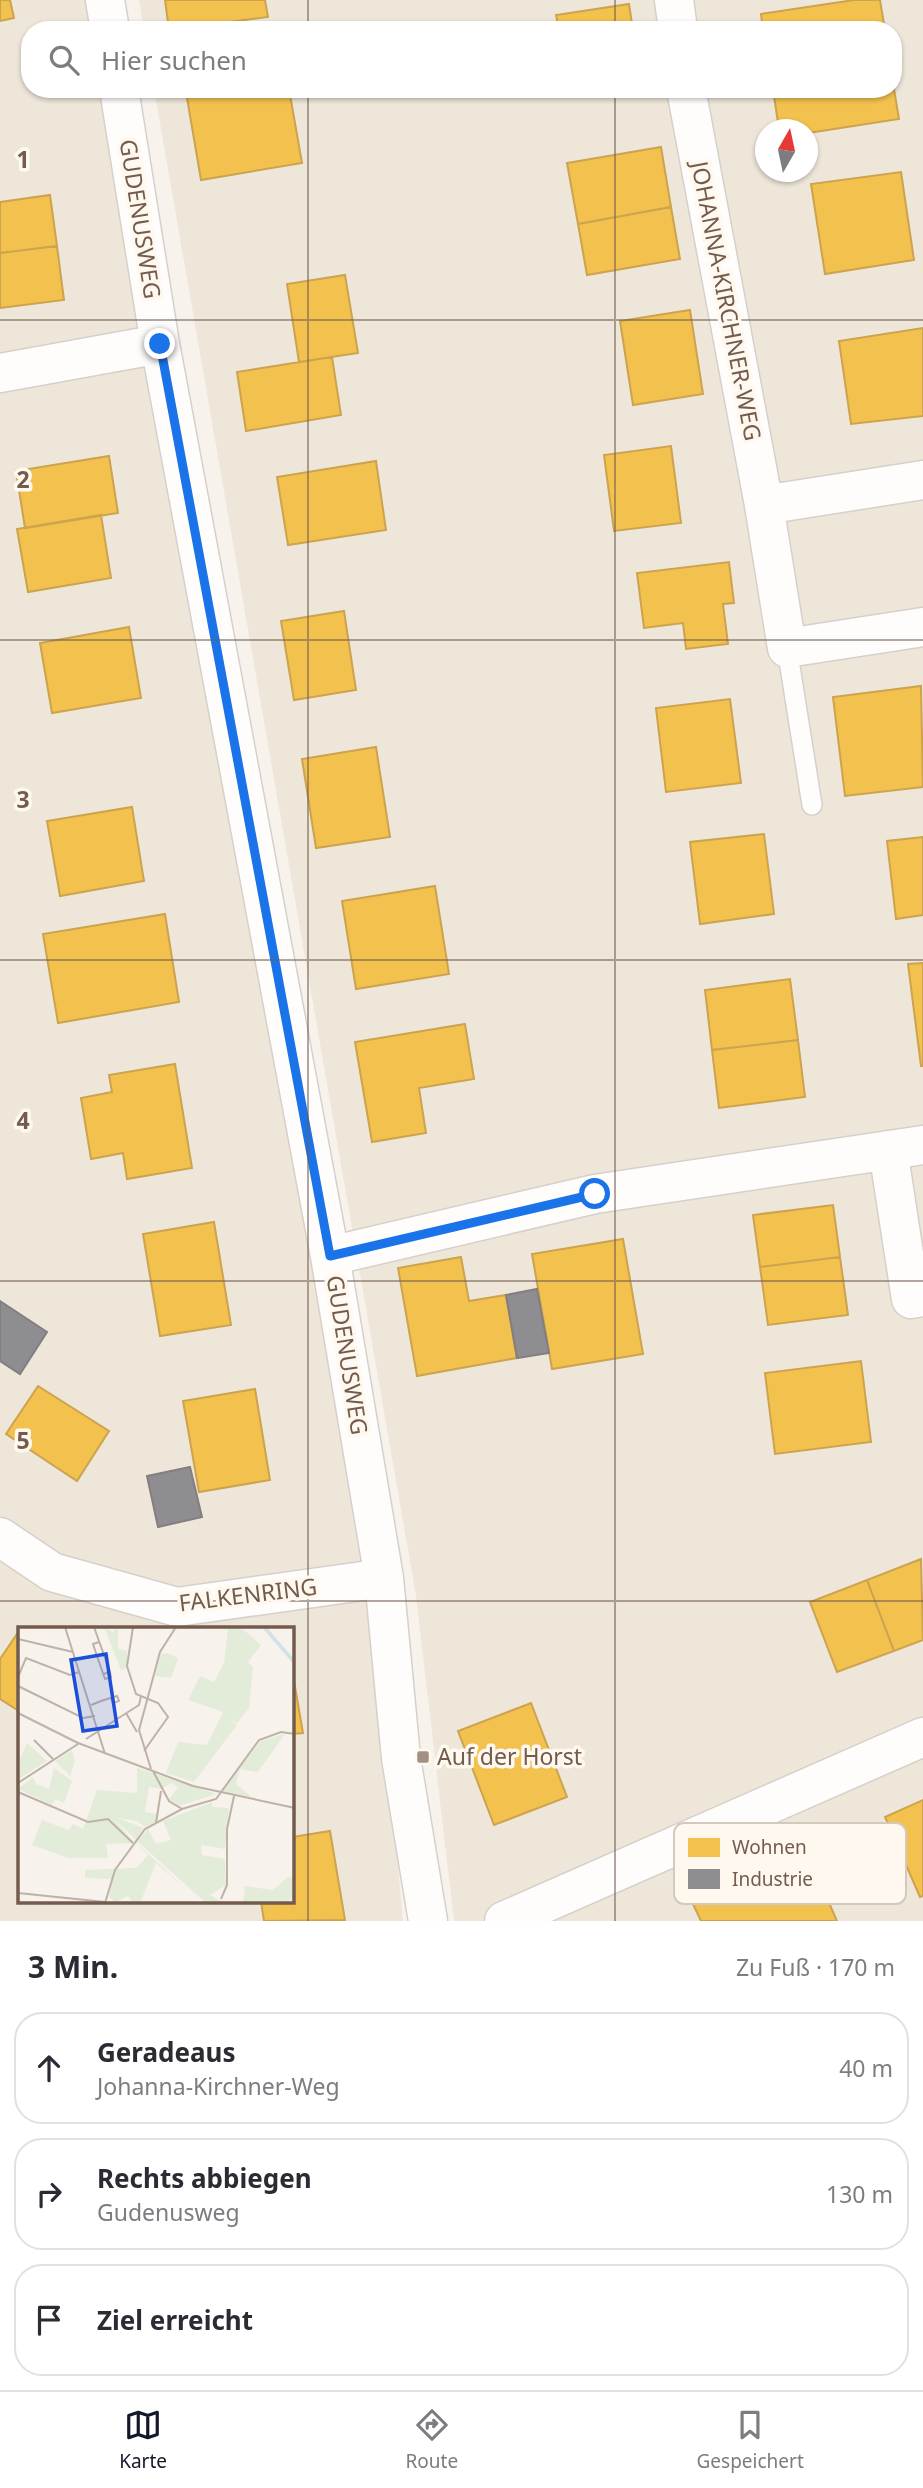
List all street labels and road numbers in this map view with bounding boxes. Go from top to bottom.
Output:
street label: GUDENUSWEG [113,137,169,301]
street label: JOHANNA-KIRCHNER-WEG [684,156,770,443]
street label: GUDENUSWEG [320,1273,376,1437]
street label: FALKENRING [177,1570,319,1618]

